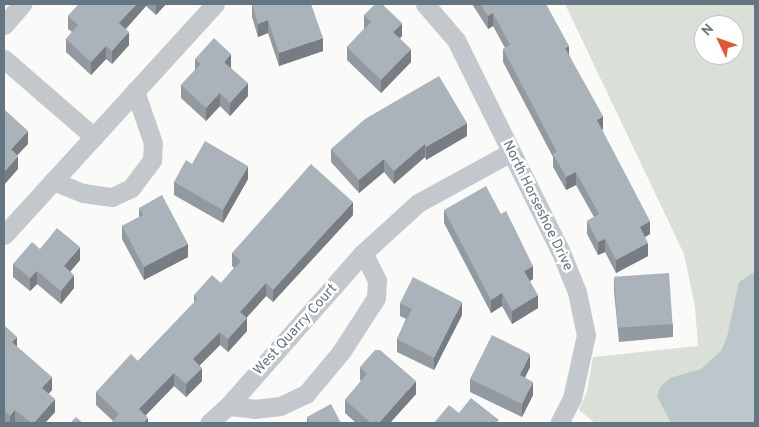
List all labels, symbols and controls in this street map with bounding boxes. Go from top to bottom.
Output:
north arrow [694,15,744,65]
text: N [699,21,718,40]
street label: North Horseshoe Drive [498,138,576,274]
street label: West Quarry Court [251,281,341,379]

